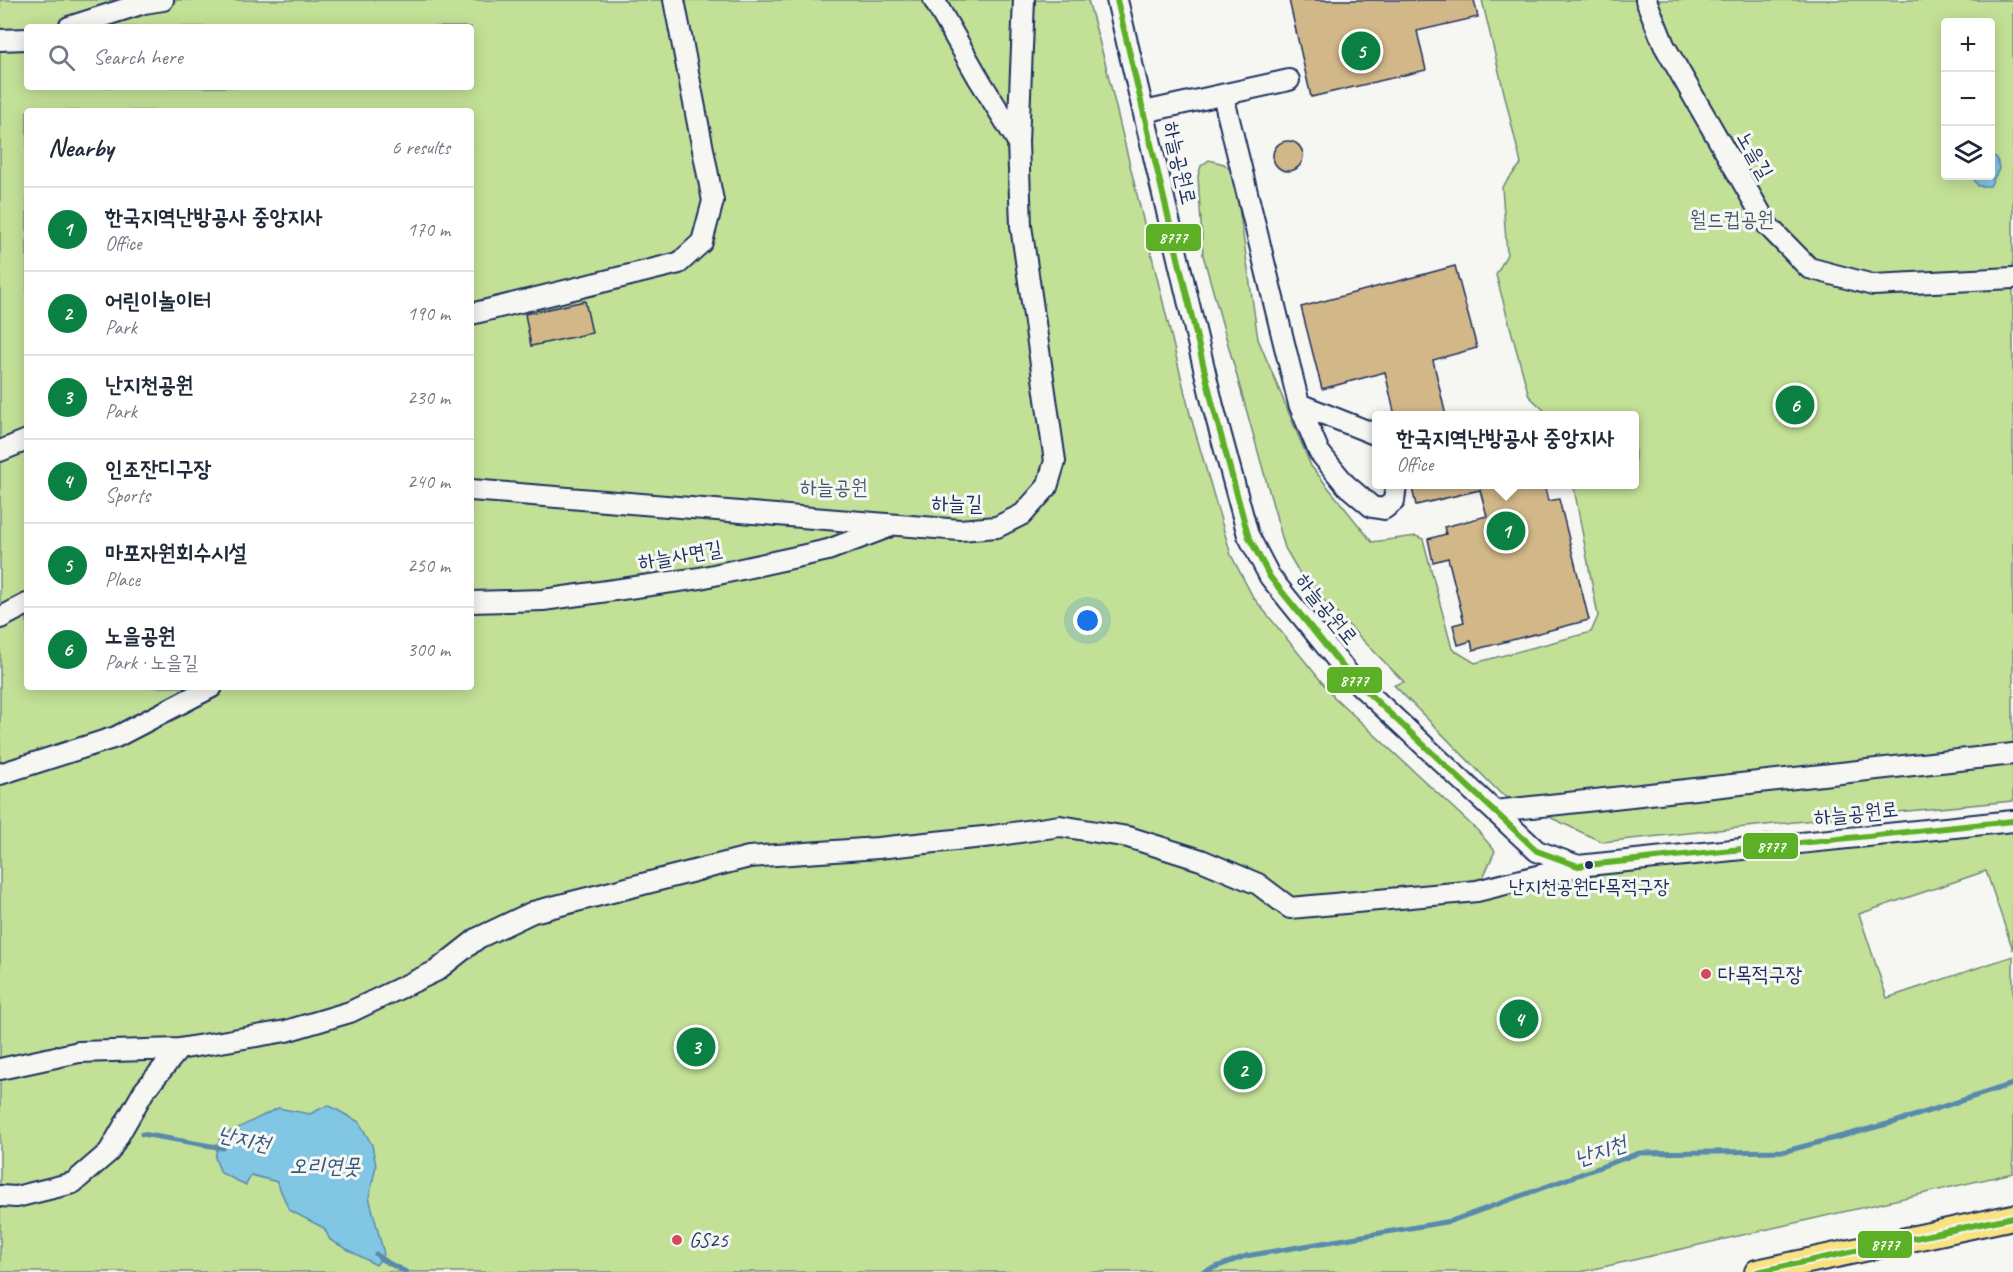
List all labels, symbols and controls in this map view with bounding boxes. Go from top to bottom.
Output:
map controls [1941,18,1995,180]
button: + [1941,18,1995,72]
search box [24,24,474,90]
pin: 5 [1342,28,1380,74]
icon: search [45,41,78,74]
text: Search here [93,43,183,71]
button: − [1941,72,1995,126]
street label: 하늘공원로 [1158,119,1202,207]
button: layers [1941,126,1995,180]
street label: 노을길 [1731,127,1779,184]
text: Nearby [48,131,113,164]
text: 6 results [391,135,450,160]
text: 한국지역난방공사 중앙지사 [105,203,323,231]
park label: 월드컵공원 [1690,206,1774,232]
text: 1 [63,217,72,242]
text: 170 m [407,217,450,242]
line badge: 8777 [1145,223,1202,252]
text: 8777 [1159,228,1189,248]
text: Office [105,231,142,256]
text: 어린이놀이터 [105,287,211,315]
text: 2 [63,301,72,326]
text: 190 m [407,301,450,326]
text: Park [105,315,137,340]
text: 난지천공원 [105,371,194,399]
pin: 6 [1776,382,1814,428]
text: 3 [63,385,72,410]
text: 230 m [407,385,450,410]
text: Park [105,399,137,424]
popup [1372,411,1639,489]
text: 한국지역난방공사 중앙지사 [1397,424,1614,452]
text: Office [1397,452,1433,477]
text: 인조잔디구장 [105,455,211,483]
text: 4 [63,469,72,494]
text: 240 m [407,469,450,494]
park label: 하늘공원 [800,474,868,500]
text: Sports [105,483,150,508]
street label: 하늘길 [932,490,982,516]
pin: 1 [1486,508,1526,554]
street label: 하늘사면길 [636,535,724,575]
text: 마포자원회수시설 [105,539,247,567]
text: 5 [63,553,72,578]
text: 250 m [407,553,450,578]
text: Place [105,567,140,592]
street label: 하늘공원로 [1290,568,1364,650]
your location [1073,606,1102,635]
text: 노을공원 [105,622,176,650]
text: 6 [63,637,72,662]
text: 300 m [407,637,450,662]
text: Park · 노을길 [105,650,198,675]
line badge: 8777 [1326,666,1383,694]
text: 8777 [1340,671,1370,691]
street label: 하늘공원로 [1813,796,1899,830]
line badge: 8777 [1742,832,1799,860]
text: 8777 [1757,837,1787,857]
marker: 난지천공원다목적구장 [1583,859,1595,871]
place label: 난지천공원다목적구장 [1509,874,1669,899]
place label: 다목적구장 [1718,961,1803,987]
marker: 다목적구장 [1699,967,1713,981]
pin: 4 [1500,996,1538,1042]
pin: 3 [676,1024,716,1070]
pin: 2 [1224,1048,1262,1092]
water label: 난지천 [215,1120,275,1159]
water label: 난지천 [1571,1128,1632,1173]
water label: 오리연못 [290,1152,361,1180]
place label: GS25 [689,1227,729,1253]
line badge: 8777 [1857,1230,1913,1259]
marker: GS25 [670,1233,684,1247]
text: 8777 [1871,1235,1901,1255]

